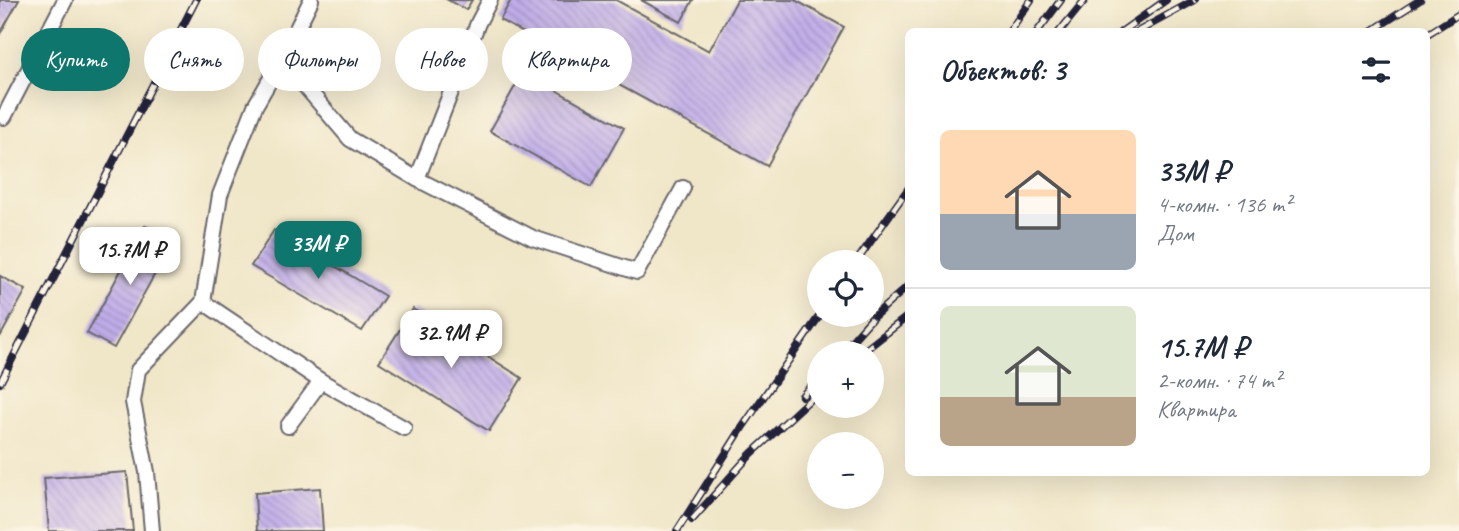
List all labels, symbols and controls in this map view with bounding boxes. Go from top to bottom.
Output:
chip: Купить [21,28,130,91]
chip: Снять [144,28,244,91]
chip: Фильтры [258,28,381,91]
chip: Новое [395,28,488,91]
chip: Квартира [502,28,632,91]
text: Объектов: 3 [940,51,1065,89]
icon: filters [1357,51,1395,89]
text: 33M ₽ [1157,152,1229,190]
icon: home [996,158,1080,242]
text: 4-комн. · 136 m² [1157,190,1291,219]
text: Дом [1157,219,1194,248]
pin: 33M ₽ [269,222,367,281]
pin: 15.7M ₽ [65,228,195,287]
text: 33M ₽ [291,229,345,258]
text: 15.7M ₽ [95,235,165,264]
map controls [807,250,884,509]
button: locate [807,250,884,327]
pin: 32.9M ₽ [386,310,516,370]
text: 32.9M ₽ [416,318,486,347]
text: 15.7M ₽ [1157,328,1247,366]
icon: home [996,334,1080,418]
button: + [807,341,884,418]
text: 2-комн. · 74 m² [1157,366,1281,395]
text: Квартира [1157,395,1235,424]
button: − [807,432,884,509]

